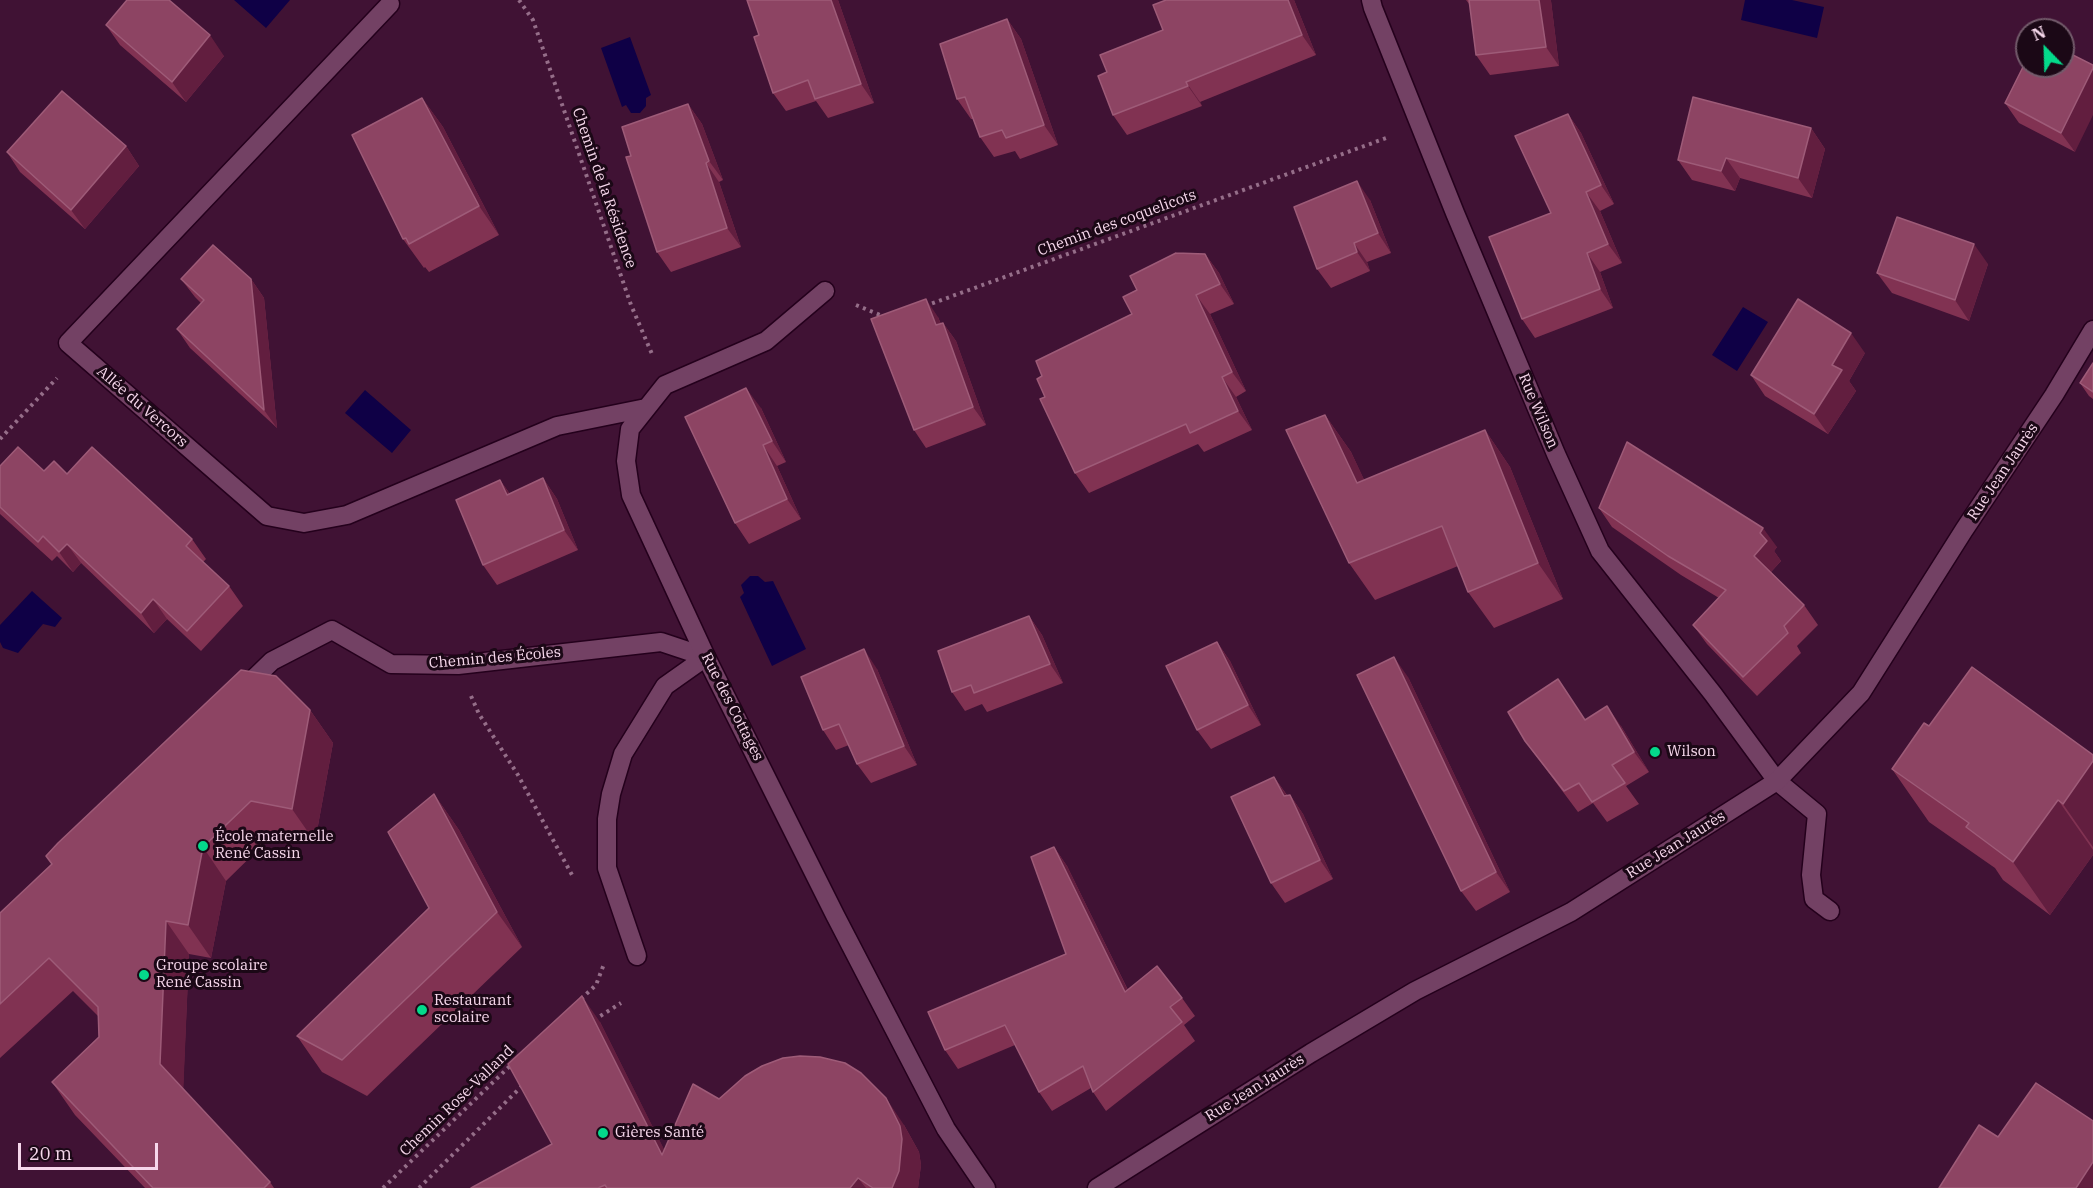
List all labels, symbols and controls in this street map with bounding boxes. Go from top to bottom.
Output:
north arrow [2015,18,2075,78]
text: N [2029,22,2048,45]
street label: Chemin de la Résidence [568,105,640,271]
street label: Chemin des coquelicots [1035,186,1199,260]
street label: Allée du Vercors [93,363,191,451]
street label: Rue Wilson [1514,371,1562,451]
street label: Rue Jean Jaurès [1964,420,2042,524]
street label: Chemin des Écoles [428,643,562,673]
street label: Rue des Cottages [697,650,767,764]
place label: Wilson [1667,743,1716,761]
marker: Wilson [1648,745,1662,759]
street label: Rue Jean Jaurès [1623,807,1729,883]
place label: École maternelle René Cassin [215,828,334,863]
marker: École maternelle René Cassin [196,839,210,853]
place label: Groupe scolaire René Cassin [156,957,268,992]
marker: Groupe scolaire René Cassin [137,968,151,982]
place label: Restaurant scolaire [434,992,512,1027]
marker: Restaurant scolaire [415,1003,429,1017]
street label: Chemin Rose-Valland [396,1042,518,1160]
street label: Rue Jean Jaurès [1202,1050,1308,1126]
place label: Gières Santé [615,1124,704,1142]
marker: Gières Santé [596,1126,610,1140]
scale bar [21,1131,160,1169]
text: 20 m [29,1142,72,1165]

